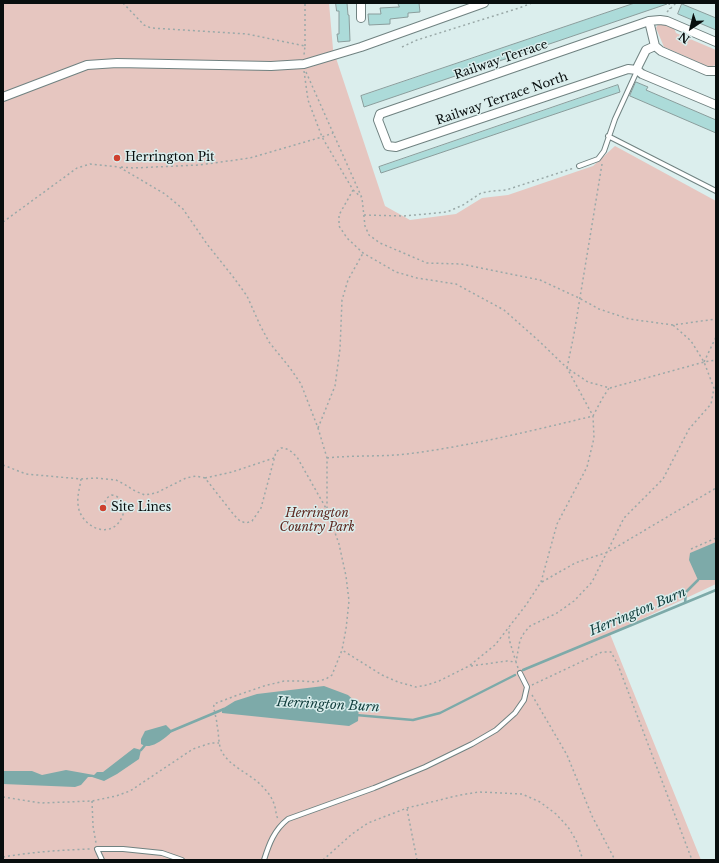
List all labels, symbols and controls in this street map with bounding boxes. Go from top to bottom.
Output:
north arrow [671,8,711,48]
text: N [676,29,692,47]
street label: Railway Terrace [452,37,550,83]
street label: Railway Terrace North [434,70,570,128]
place label: Herrington Pit [125,151,215,165]
marker: Herrington Pit [112,153,122,163]
place label: Site Lines [111,501,171,515]
marker: Site Lines [98,503,108,513]
park label: Herrington Country Park [279,507,355,535]
water label: Herrington Burn [587,585,689,639]
water label: Herrington Burn [276,695,380,715]

